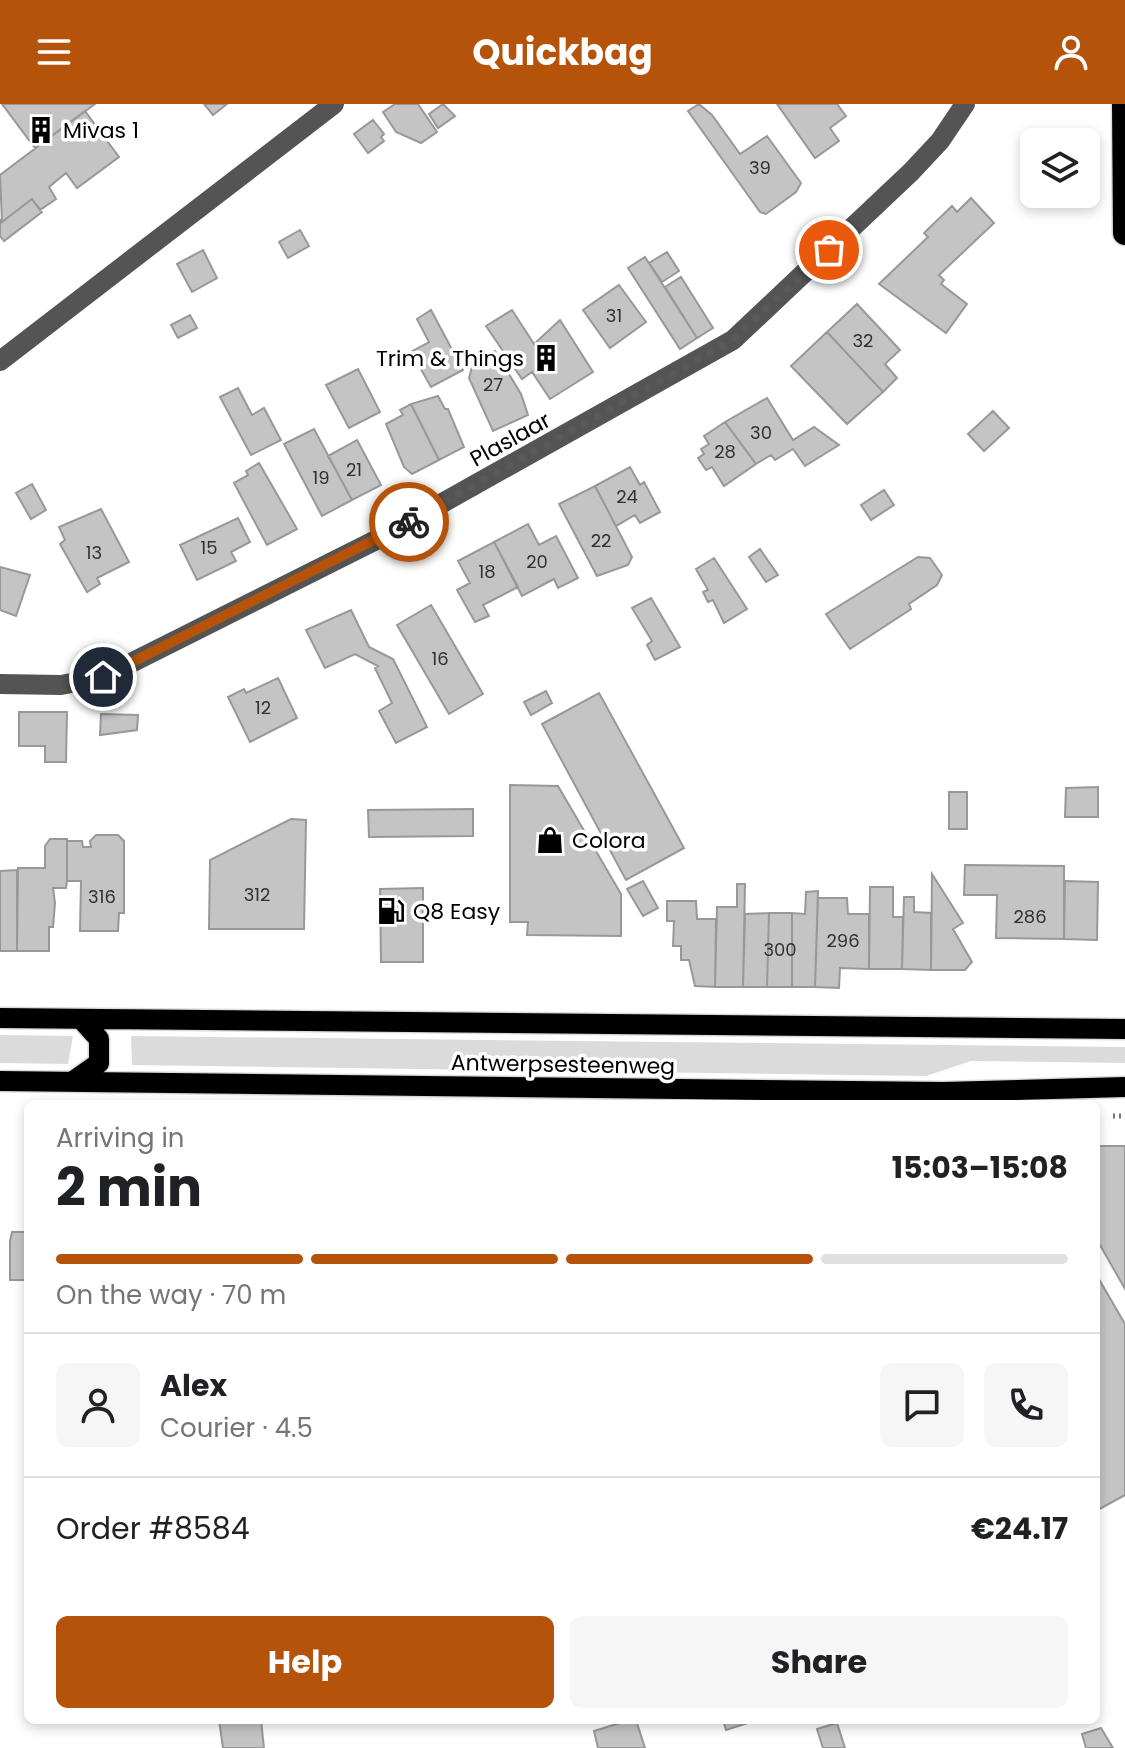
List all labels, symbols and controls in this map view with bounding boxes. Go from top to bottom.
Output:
text: Quickbag [472,27,653,78]
icon: menu [32,30,76,74]
icon: person [1049,30,1093,74]
building icon: Mivas 1 [26,115,56,145]
place label: Mivas 1 [63,115,139,146]
map controls [1020,128,1100,208]
button: layers [1020,128,1100,208]
house number: 39 [749,155,771,180]
pin [795,216,863,284]
icon: bag [807,228,851,272]
house number: 31 [606,303,622,328]
house number: 32 [853,328,873,353]
place label: Trim & Things [376,343,524,374]
building icon: Trim & Things [531,343,561,373]
house number: 27 [483,372,503,397]
street label: Plaslaar [464,405,556,474]
house number: 30 [750,420,772,445]
house number: 28 [714,439,736,464]
house number: 21 [346,457,362,482]
house number: 19 [312,465,330,490]
courier [369,482,449,562]
house number: 24 [616,484,638,509]
icon: bike [387,500,431,544]
house number: 22 [591,528,611,553]
house number: 15 [200,535,218,560]
house number: 13 [86,540,102,565]
house number: 20 [526,549,548,574]
house number: 18 [478,559,496,584]
pin [69,643,137,711]
house number: 16 [431,646,449,671]
icon: home [81,655,125,699]
house number: 12 [255,695,271,720]
shop icon: Colora [535,825,565,855]
place label: Colora [572,825,646,856]
house number: 312 [244,882,270,907]
house number: 316 [88,884,116,909]
fuel station icon: Q8 Easy [376,896,406,926]
place label: Q8 Easy [413,896,501,927]
house number: 286 [1013,904,1047,929]
house number: 296 [826,928,860,953]
house number: 300 [763,937,797,962]
street label: Antwerpsesteenweg [451,1047,675,1082]
text: Arriving in [56,1120,185,1156]
text: 15:03–15:08 [892,1146,1068,1189]
text: 2 min [56,1151,202,1224]
text: On the way · 70 m [56,1277,286,1313]
button: person [56,1363,140,1447]
button: chat [880,1363,964,1447]
button: phone [984,1363,1068,1447]
text: Alex [160,1364,227,1407]
text: Courier · 4.5 [160,1410,313,1446]
text: Order #8584 [56,1507,250,1550]
text: €24.17 [971,1507,1068,1550]
button: Help [56,1616,554,1708]
button: Share [570,1616,1068,1708]

